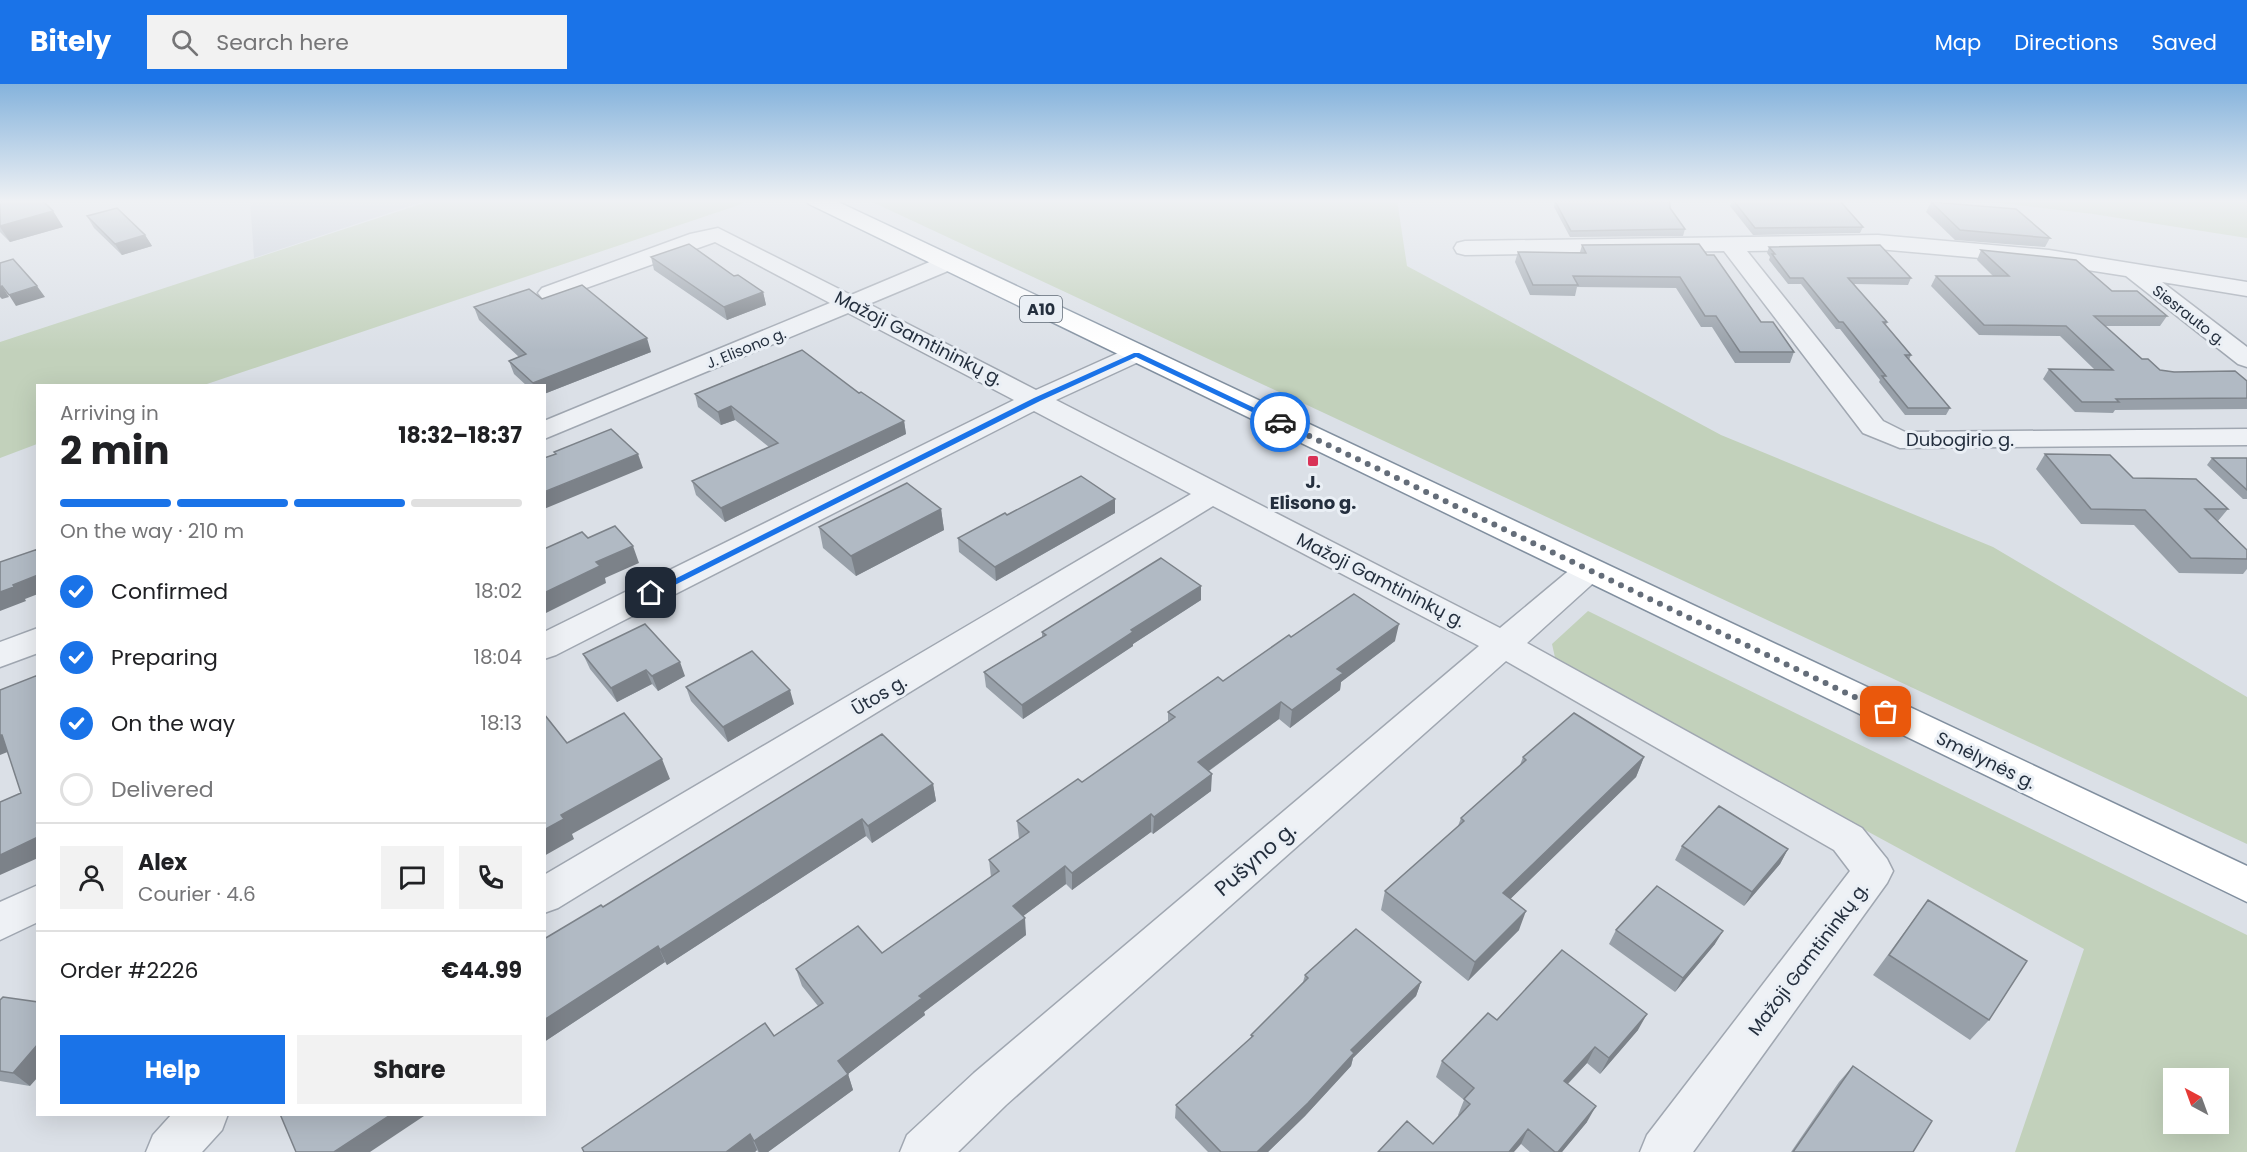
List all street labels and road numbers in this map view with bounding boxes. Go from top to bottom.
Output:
street label: Siesrauto g. [2148,280,2230,350]
street label: Mažoji Gamtininkų g. [831,285,1007,391]
road number: A10 [1020,296,1062,322]
street label: J. Elisono g. [703,323,789,373]
street label: Dubogirio g. [1906,427,2014,452]
street label: Mažoji Gamtininkų g. [1293,527,1469,633]
street label: Ūtos g. [847,669,911,721]
street label: Smėlynės g. [1932,725,2040,795]
street label: Pušyno g. [1208,815,1302,903]
street label: Mažoji Gamtininkų g. [1742,877,1874,1041]

